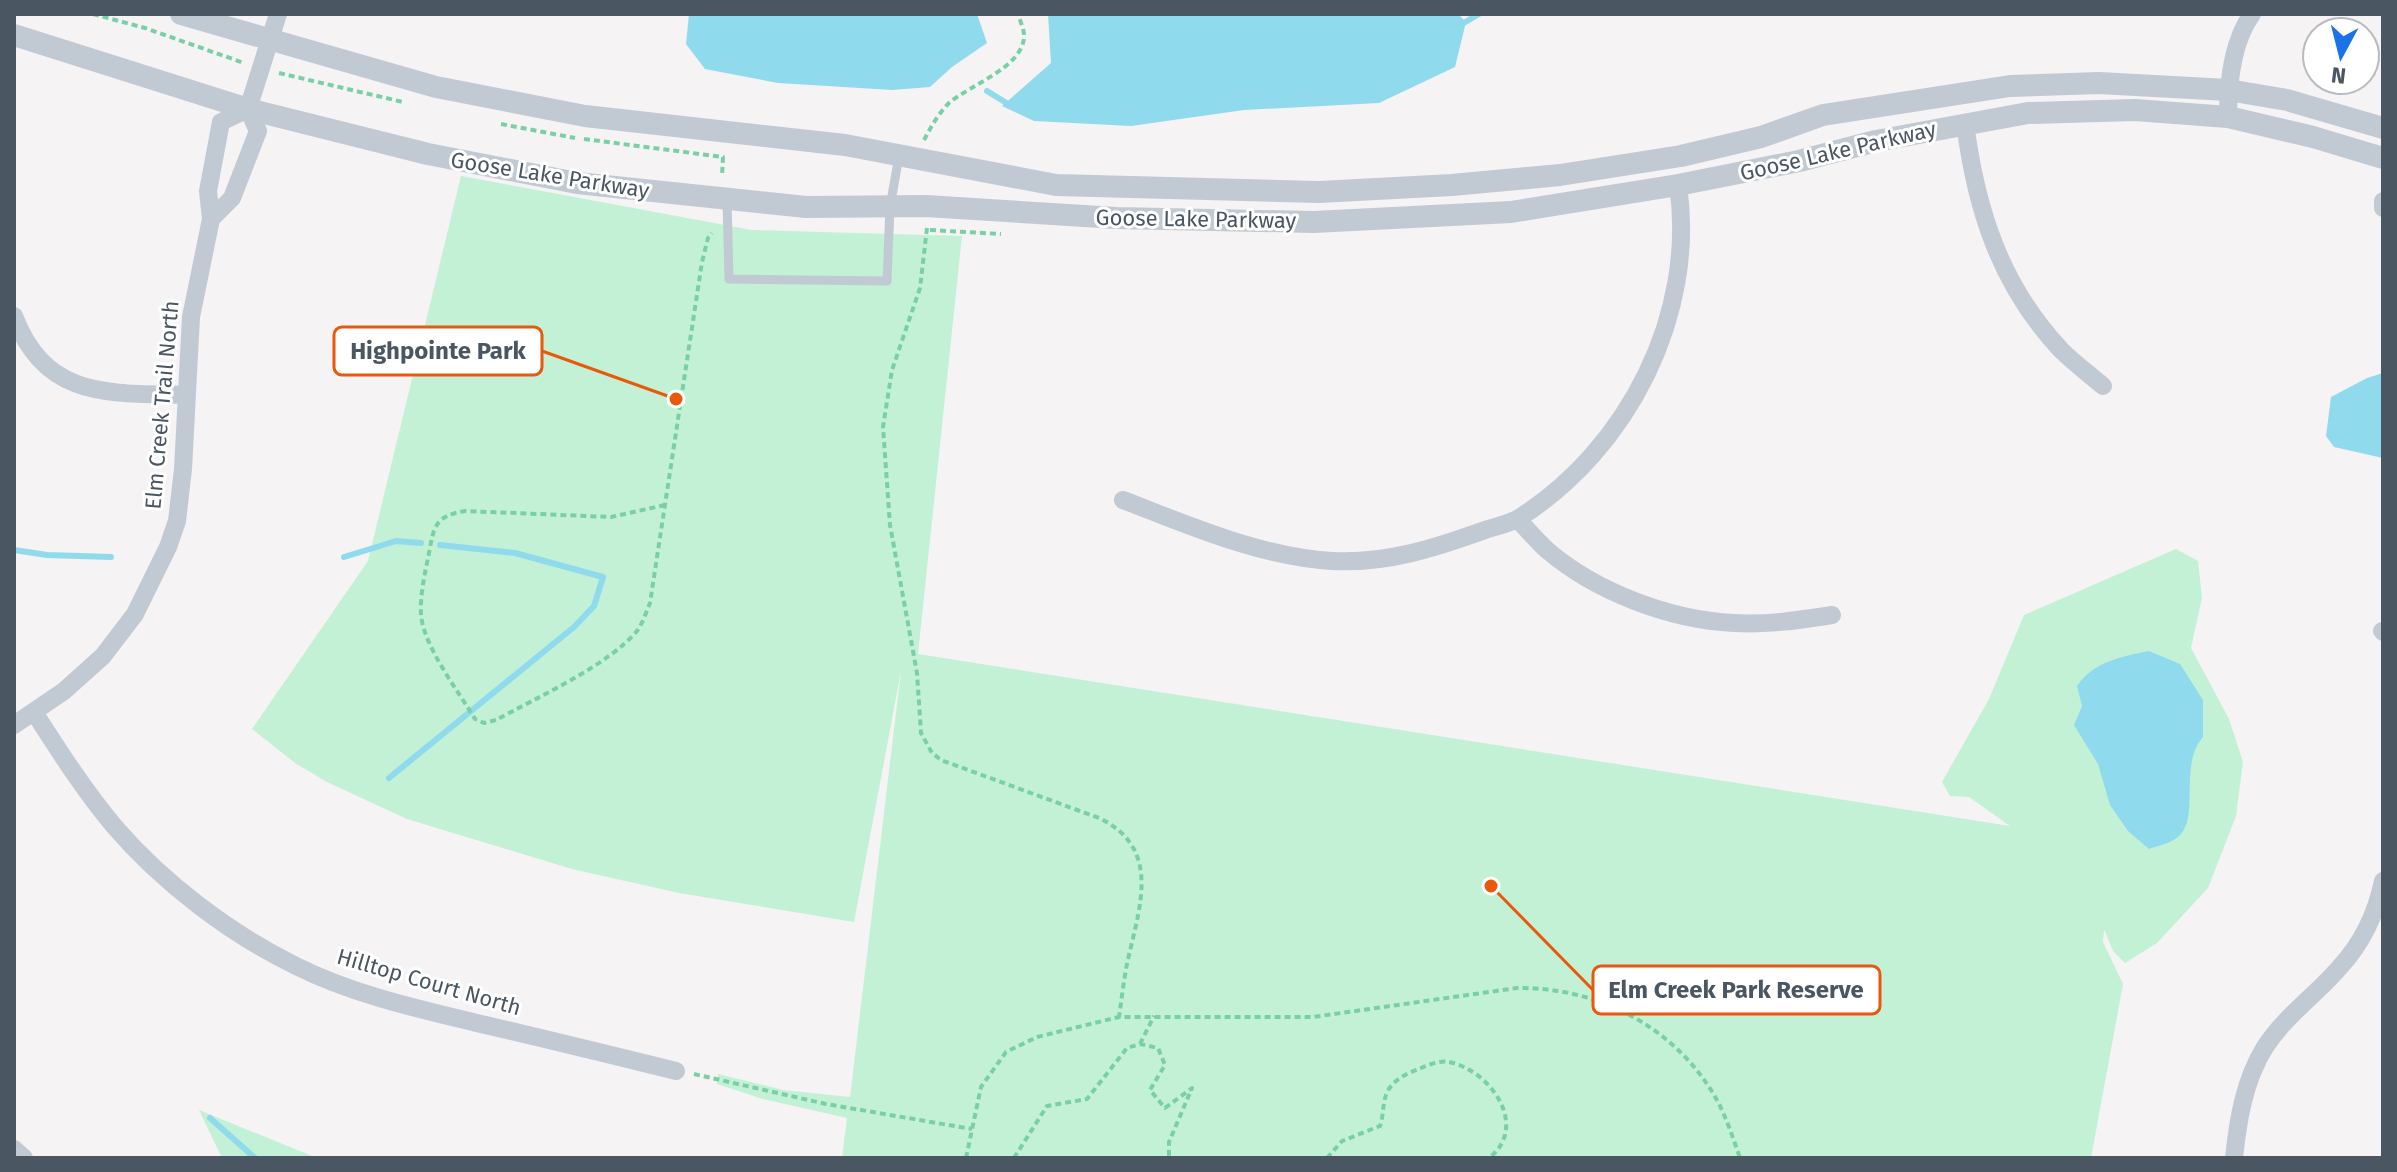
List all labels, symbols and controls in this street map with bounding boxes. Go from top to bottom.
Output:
north arrow [2301,16,2381,96]
text: N [2330,61,2348,90]
street label: Goose Lake Parkway [1737,115,1939,187]
street label: Goose Lake Parkway [449,146,651,204]
street label: Goose Lake Parkway [1096,204,1297,234]
street label: Elm Creek Trail North [139,299,185,511]
callout: Highpointe Park [334,327,542,375]
text: Highpointe Park [350,337,527,365]
street label: Hilltop Court North [334,943,524,1021]
callout: Elm Creek Park Reserve [1593,966,1880,1014]
text: Elm Creek Park Reserve [1608,976,1864,1004]

